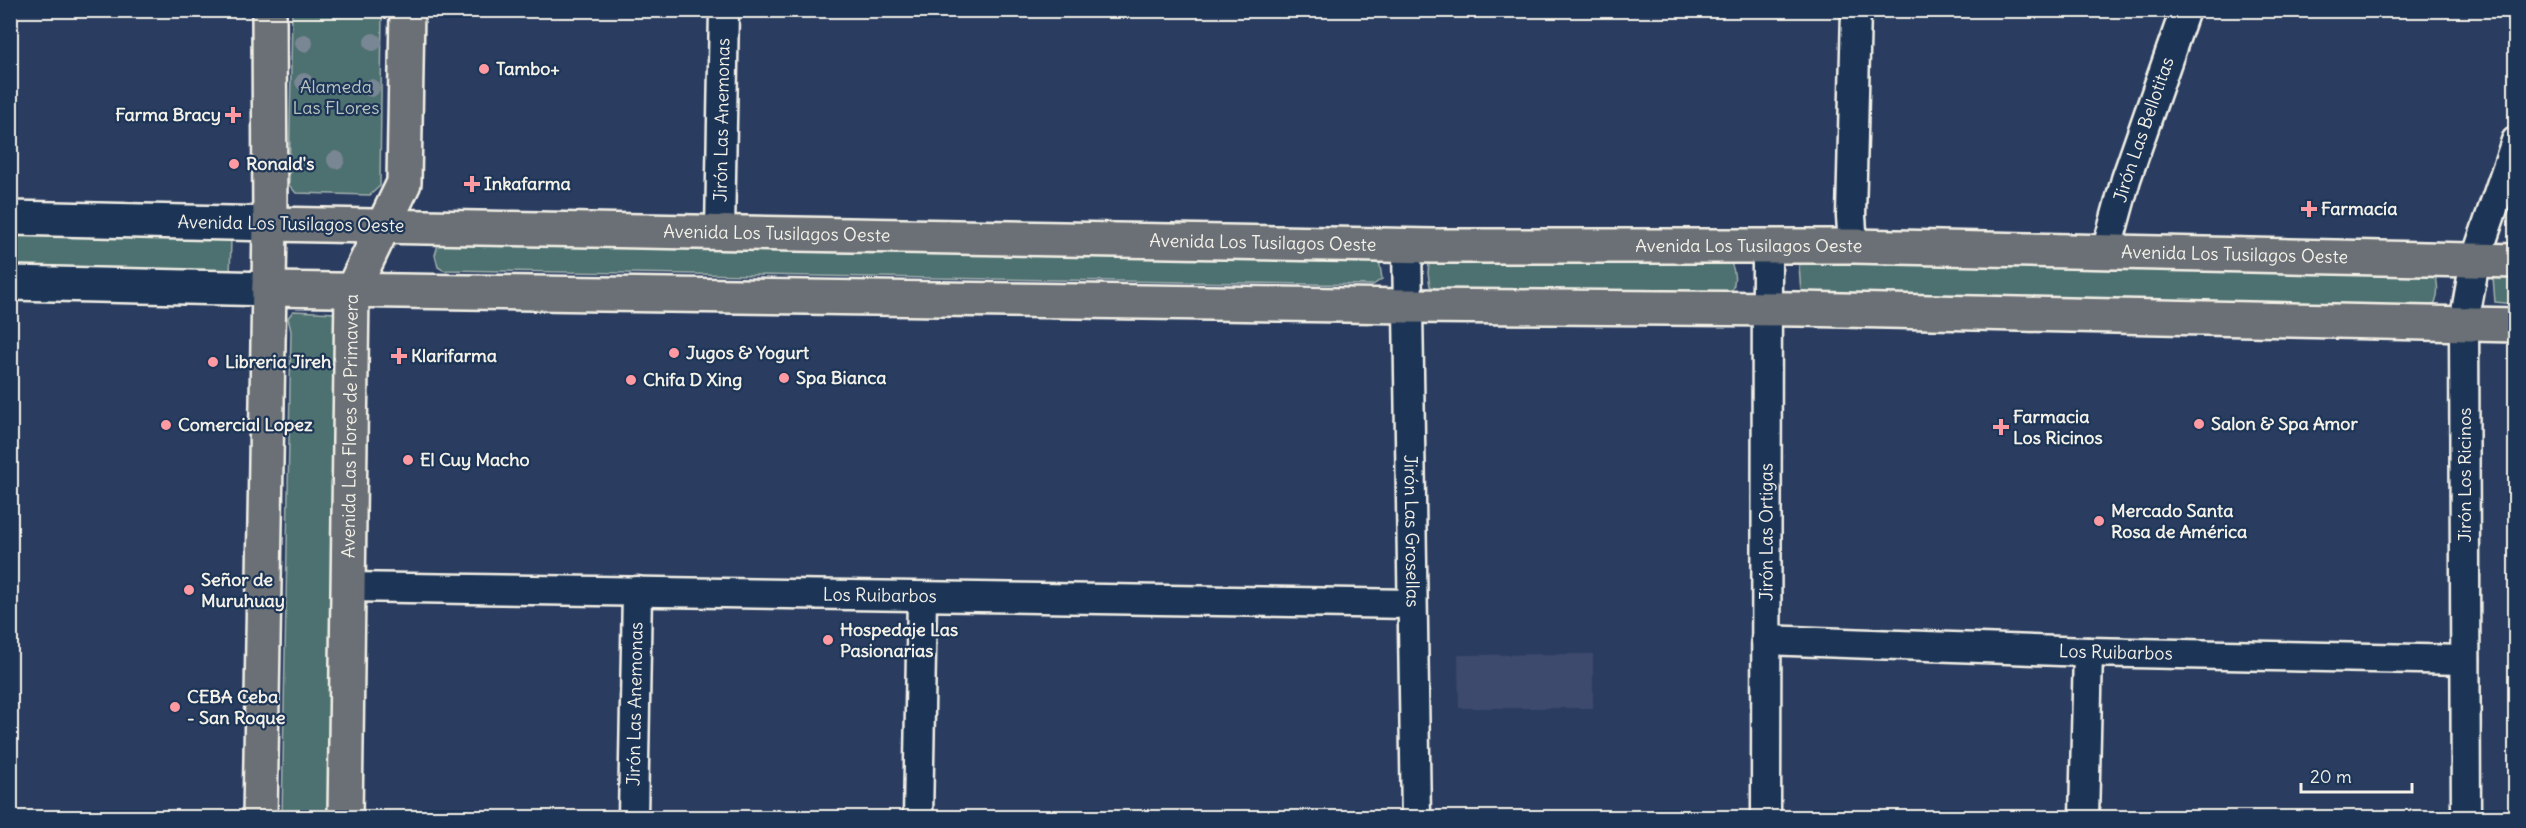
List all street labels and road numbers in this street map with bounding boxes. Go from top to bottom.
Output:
street label: Jirón Las Anemonas [709,38,734,202]
street label: Jirón Las Bellotitas [2108,54,2179,205]
street label: Avenida Los Tusilagos Oeste [177,210,405,237]
street label: Avenida Los Tusilagos Oeste [663,219,891,247]
street label: Avenida Los Tusilagos Oeste [1149,229,1377,256]
street label: Avenida Los Tusilagos Oeste [1635,234,1863,257]
street label: Avenida Los Tusilagos Oeste [2121,240,2348,268]
street label: Avenida Las Flores de Primavera [336,294,363,558]
street label: Jirón Los Ricinos [2453,408,2476,542]
street label: Jirón Las Grosellas [1399,454,1425,607]
street label: Jirón Las Ortigas [1754,463,1778,601]
street label: Los Ruibarbos [823,583,937,607]
street label: Jirón Las Anemonas [622,622,647,786]
street label: Los Ruibarbos [2058,639,2173,665]

